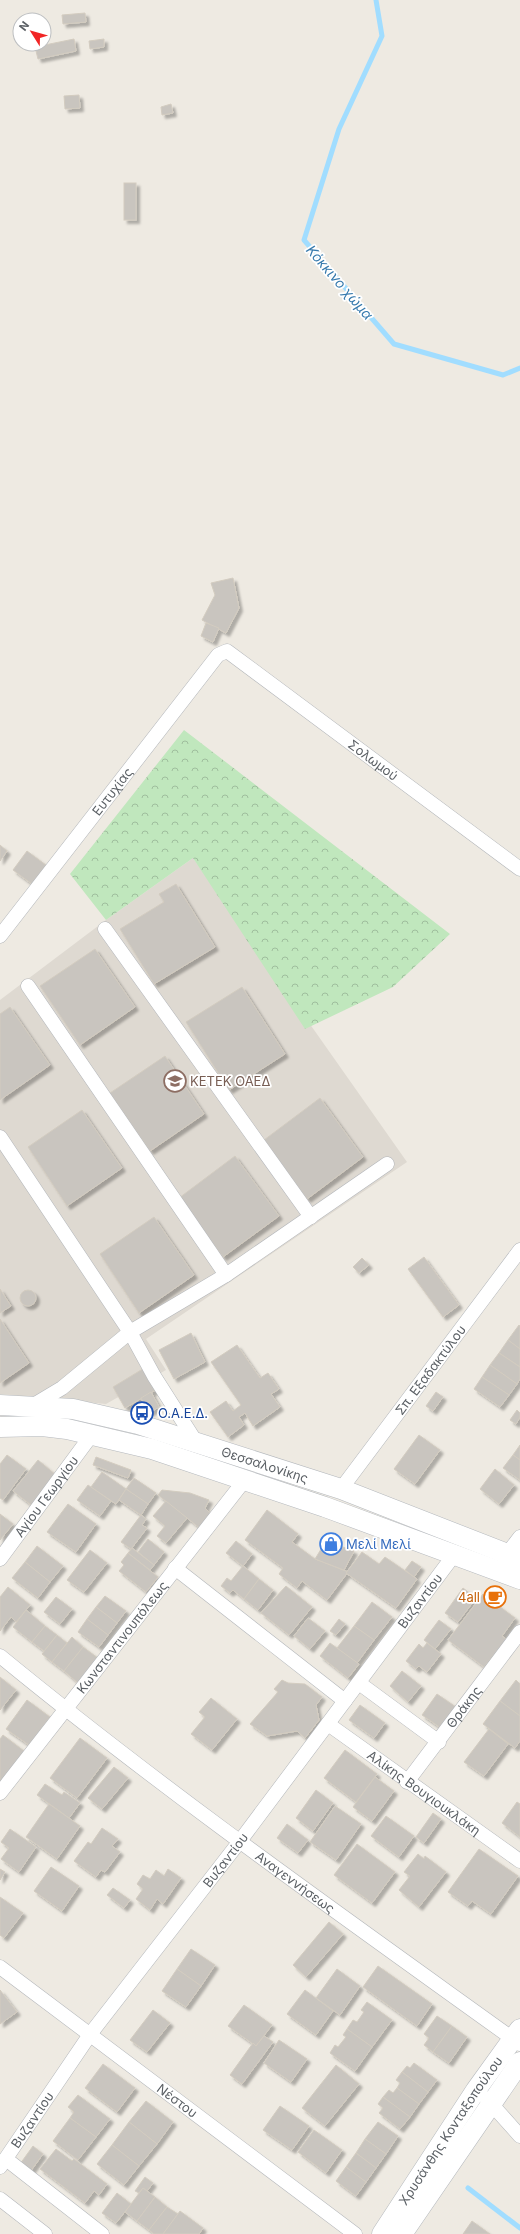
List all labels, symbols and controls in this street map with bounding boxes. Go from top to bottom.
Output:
north arrow [12,12,52,52]
text: N [16,18,32,34]
water label: Κόκκινο χώμα [303,241,377,323]
street label: Σολωμού [345,736,402,784]
street label: Ευτυχίας [89,764,136,819]
school or university icon: ΚΕΤΕΚ ΟΑΕΔ [162,1068,188,1094]
place label: ΚΕΤΕΚ ΟΑΕΔ [190,1073,270,1089]
street label: Σπ. Εξαδακτύλου [392,1322,469,1418]
bus stop icon: Ο.Α.Ε.Δ. [129,1400,155,1426]
place label: Ο.Α.Ε.Δ. [158,1405,208,1421]
street label: Θεσσαλονίκης [219,1443,310,1486]
street label: Αγίου Γεωργίου [11,1453,81,1540]
shop icon: Μελί Μελί [318,1531,344,1557]
place label: Μελί Μελί [346,1536,411,1552]
street label: Βυζαντίου [394,1570,445,1631]
street label: Κωνσταντινουπόλεως [73,1578,171,1697]
cafe icon: 4all [482,1584,508,1610]
place label: 4all [458,1589,480,1605]
street label: Θράκης [443,1683,485,1731]
street label: Αλίκης Βουγιουκλάκη [364,1747,484,1838]
street label: Βυζαντίου [199,1830,251,1890]
street label: Αναγεννήσεως [252,1848,338,1916]
street label: Χρυσάνθης Κονταξοπούλου [395,2053,506,2208]
street label: Νέστου [154,2080,201,2121]
street label: Βυζαντίου [7,2089,57,2151]

